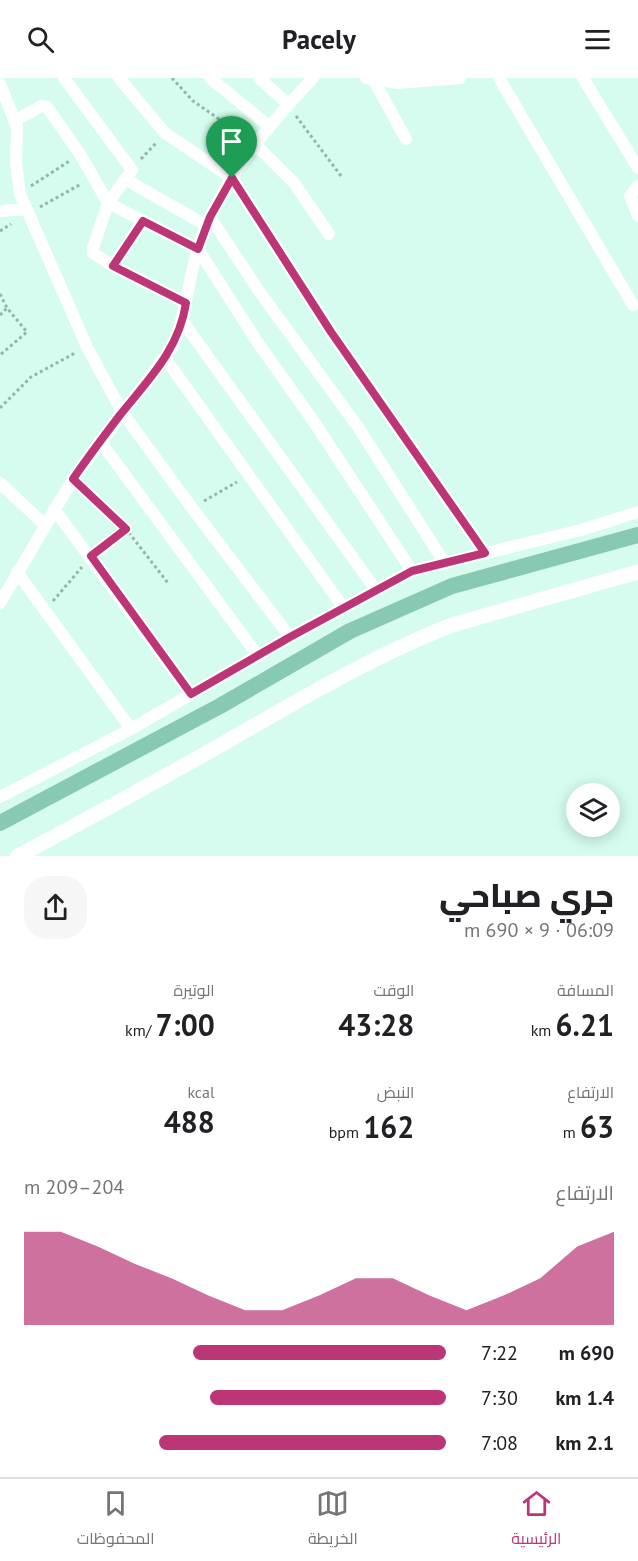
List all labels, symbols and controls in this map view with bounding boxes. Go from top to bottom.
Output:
text: Pacely [282,22,356,56]
icon: search [24,23,57,56]
icon: menu [581,23,614,56]
pin [206,116,257,178]
icon: arrive [215,125,248,158]
map controls [566,783,620,837]
button: layers [566,783,620,837]
text: جري صباحي [439,873,614,916]
button: share [24,876,87,939]
text: 06:09 · 9 × 690 m [464,917,614,943]
text: الوتيرة [174,980,215,1000]
text: الوقت [374,980,414,1000]
text: المسافة [557,980,614,1000]
text: 7:00 [156,1005,215,1044]
text: 43:28 [338,1005,414,1044]
text: 6.21 [556,1005,614,1044]
text: /km [125,1020,156,1040]
text: km [531,1020,556,1040]
text: kcal [187,1082,215,1102]
text: النبض [377,1082,414,1102]
text: الارتفاع [567,1082,614,1102]
text: 488 [164,1102,215,1141]
text: 162 [363,1107,414,1146]
text: 63 [580,1107,614,1146]
text: bpm [329,1122,363,1142]
text: m [563,1122,580,1142]
text: 204–209 m [24,1174,124,1200]
text: الارتفاع [555,1180,614,1206]
text: 7:22 [481,1340,518,1366]
text: 690 m [559,1340,614,1366]
text: 7:30 [481,1385,518,1411]
text: 1.4 km [555,1385,614,1411]
text: 7:08 [481,1430,518,1456]
text: 2.1 km [555,1430,614,1456]
tab: المحفوظات [77,1487,155,1553]
tab: الخريطة [308,1487,358,1553]
tab: الرئيسية [511,1487,561,1553]

